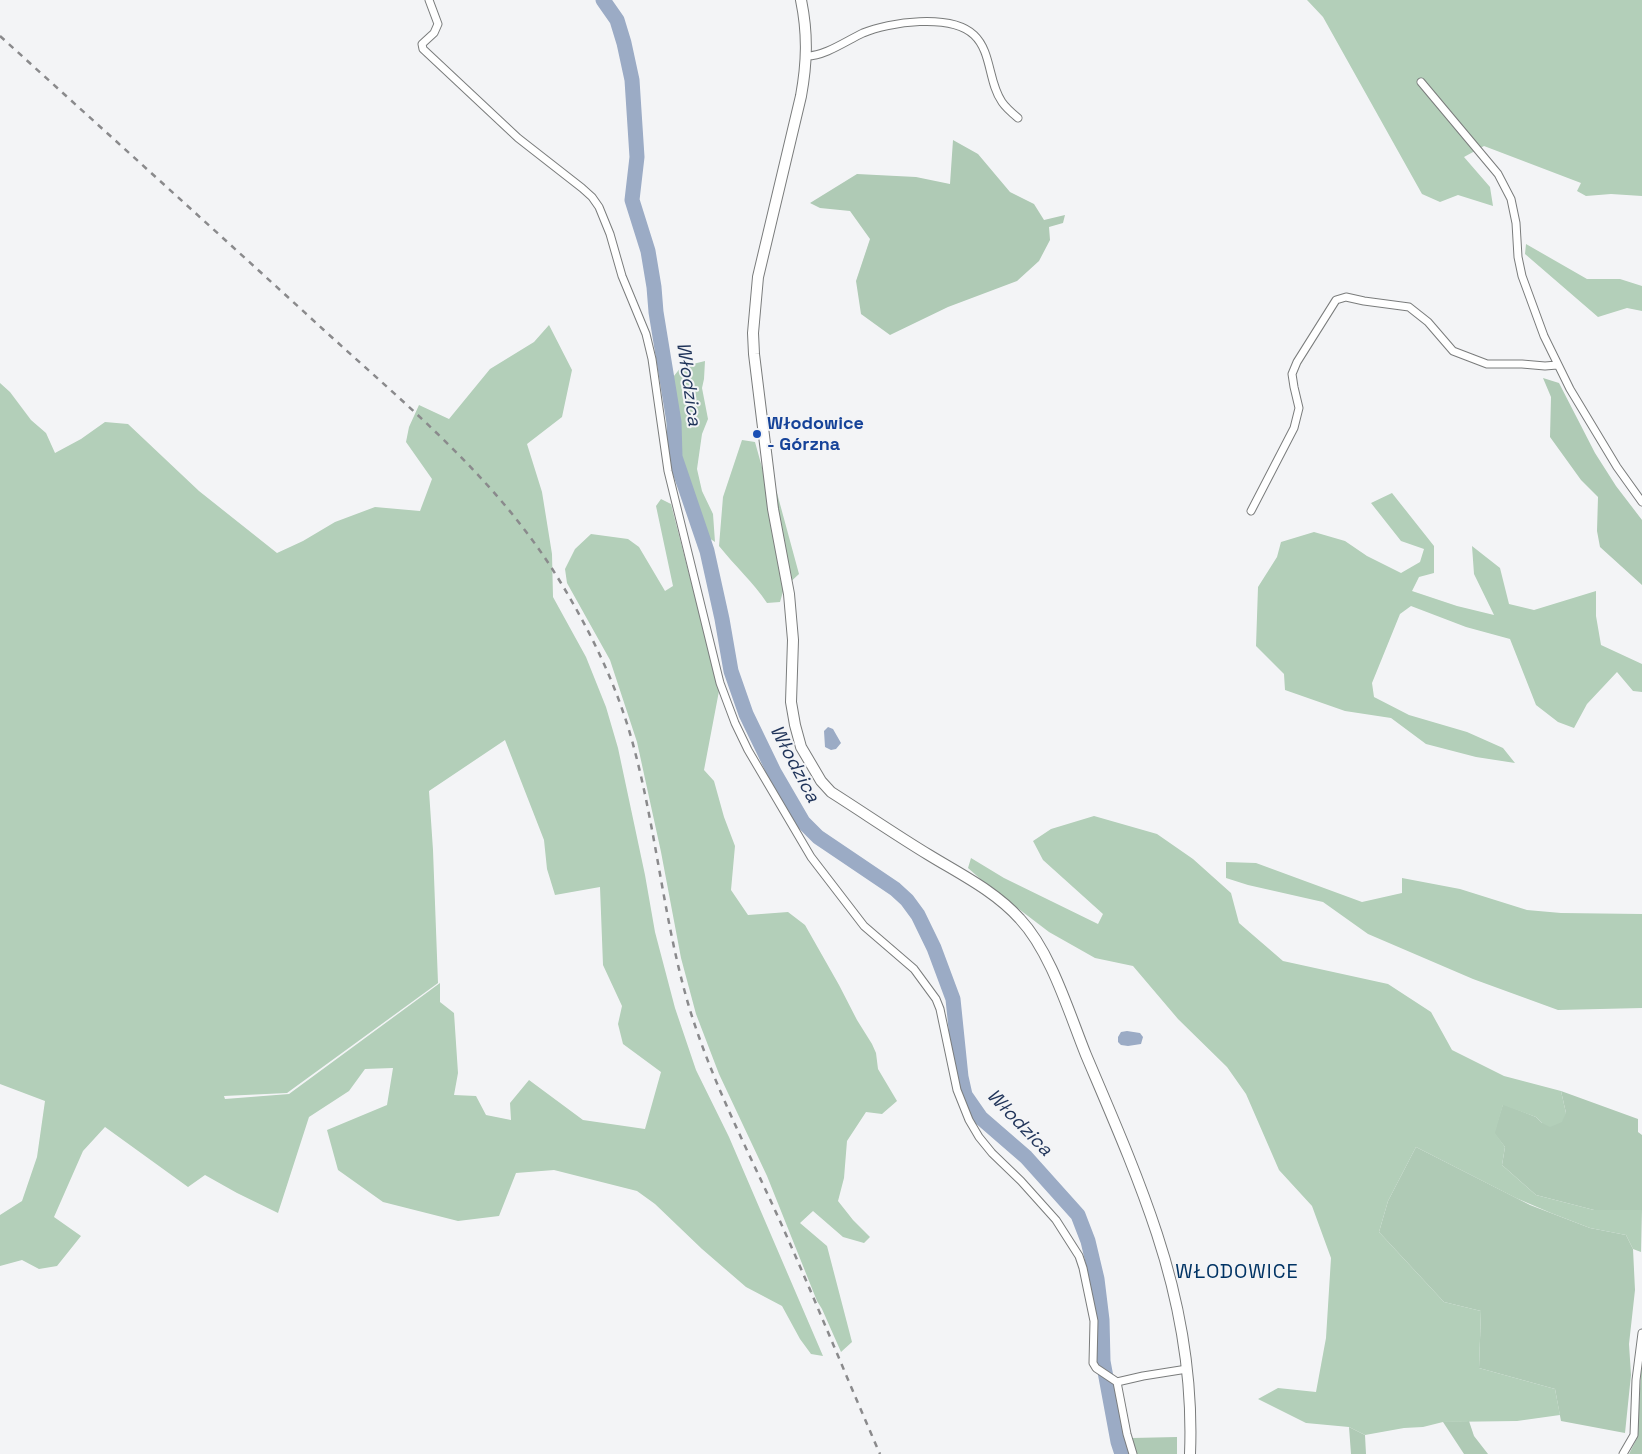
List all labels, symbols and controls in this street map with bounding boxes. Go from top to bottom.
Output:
water label: Włodzica [671,341,705,427]
place label: Włodowice - Górzna [767,413,864,456]
marker: Włodowice - Górzna [751,428,763,440]
water label: Włodzica [764,721,824,807]
water label: Włodzica [982,1085,1056,1161]
district label: WŁODOWICE [1174,1261,1300,1285]

